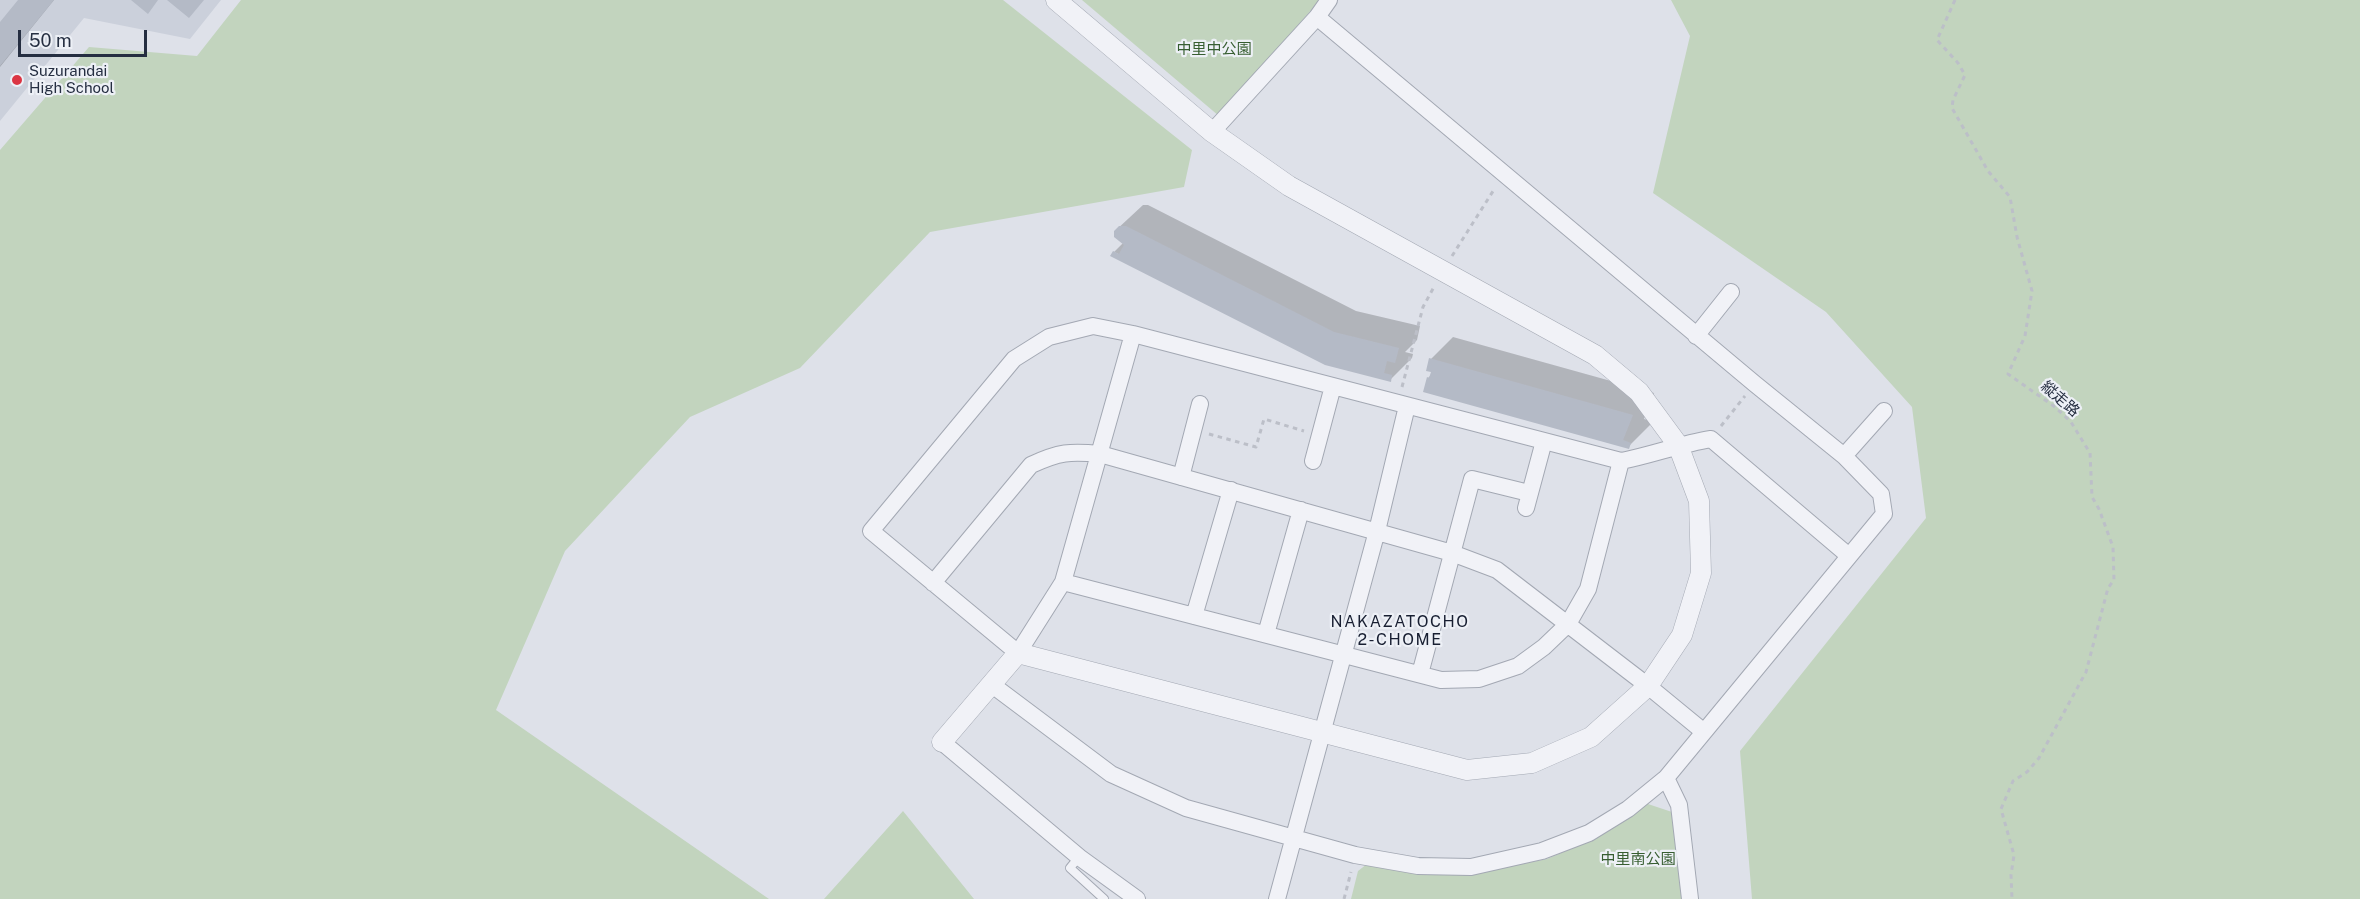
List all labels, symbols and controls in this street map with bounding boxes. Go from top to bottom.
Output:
scale bar [21,18,150,56]
text: 50 m [29,30,72,51]
park label: 中里中公園 [1177,40,1251,58]
place label: Suzurandai High School [29,62,114,97]
marker: Suzurandai High School [10,73,24,87]
street label: 縦走路 [2037,377,2083,421]
district label: NAKAZATOCHO 2-CHOME [1331,612,1469,650]
park label: 中里南公園 [1601,850,1675,868]

